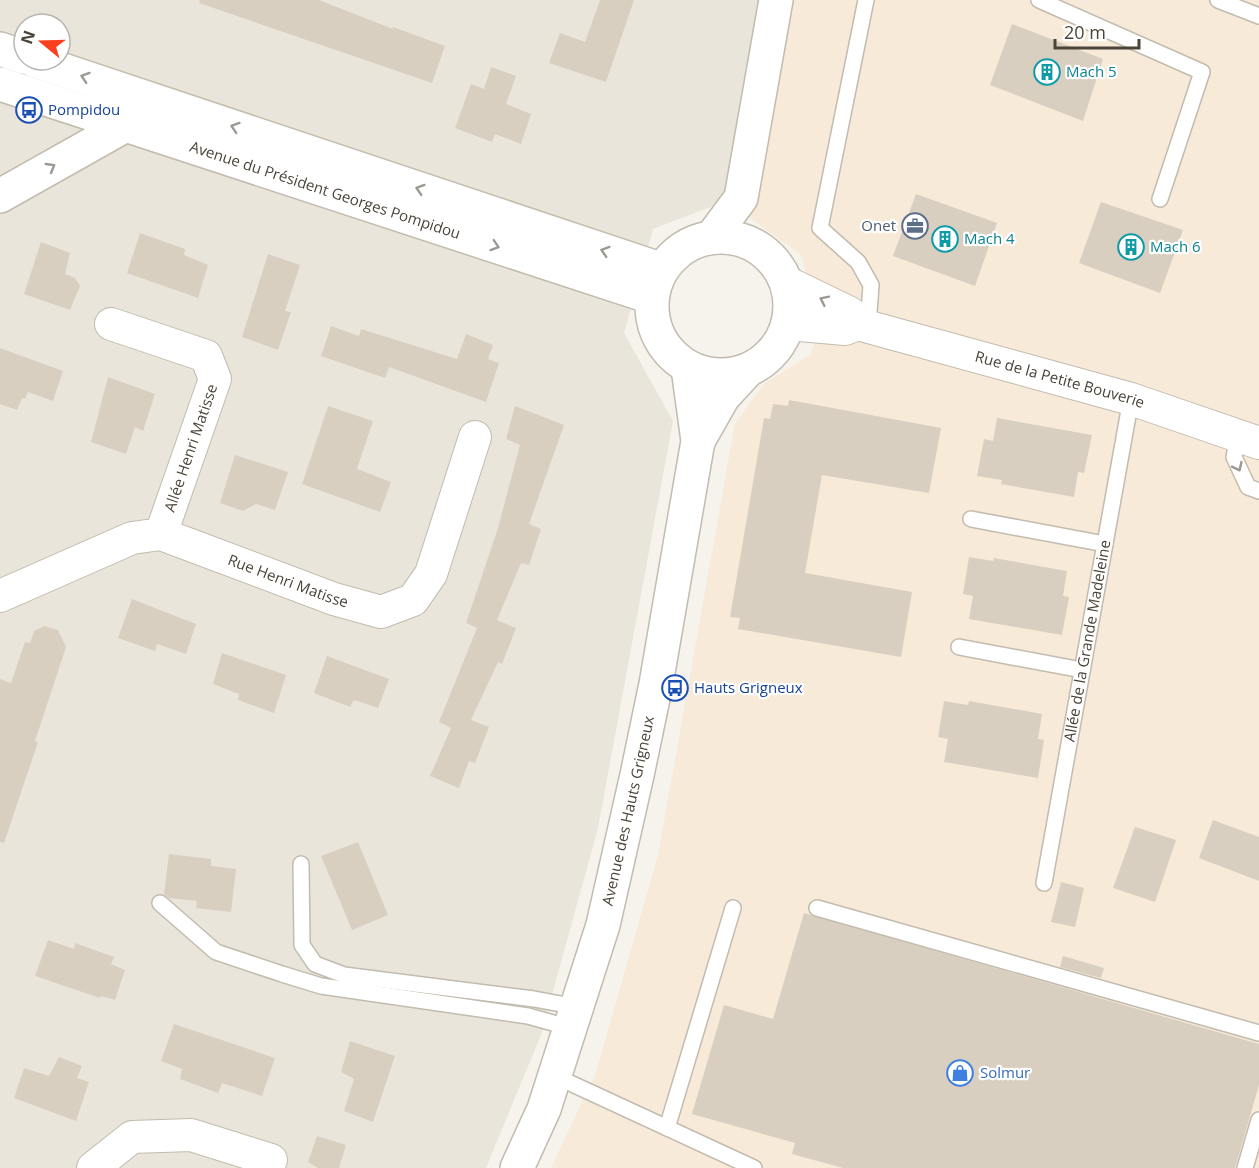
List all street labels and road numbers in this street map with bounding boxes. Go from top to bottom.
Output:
street label: Avenue du Président Georges Pompidou [187,136,463,243]
street label: Rue de la Petite Bouverie [973,346,1147,412]
street label: Allée Henri Matisse [159,381,221,514]
street label: Allée de la Grande Madeleine [1059,538,1114,743]
street label: Rue Henri Matisse [225,549,351,611]
street label: Avenue des Hauts Grigneux [597,714,658,907]

